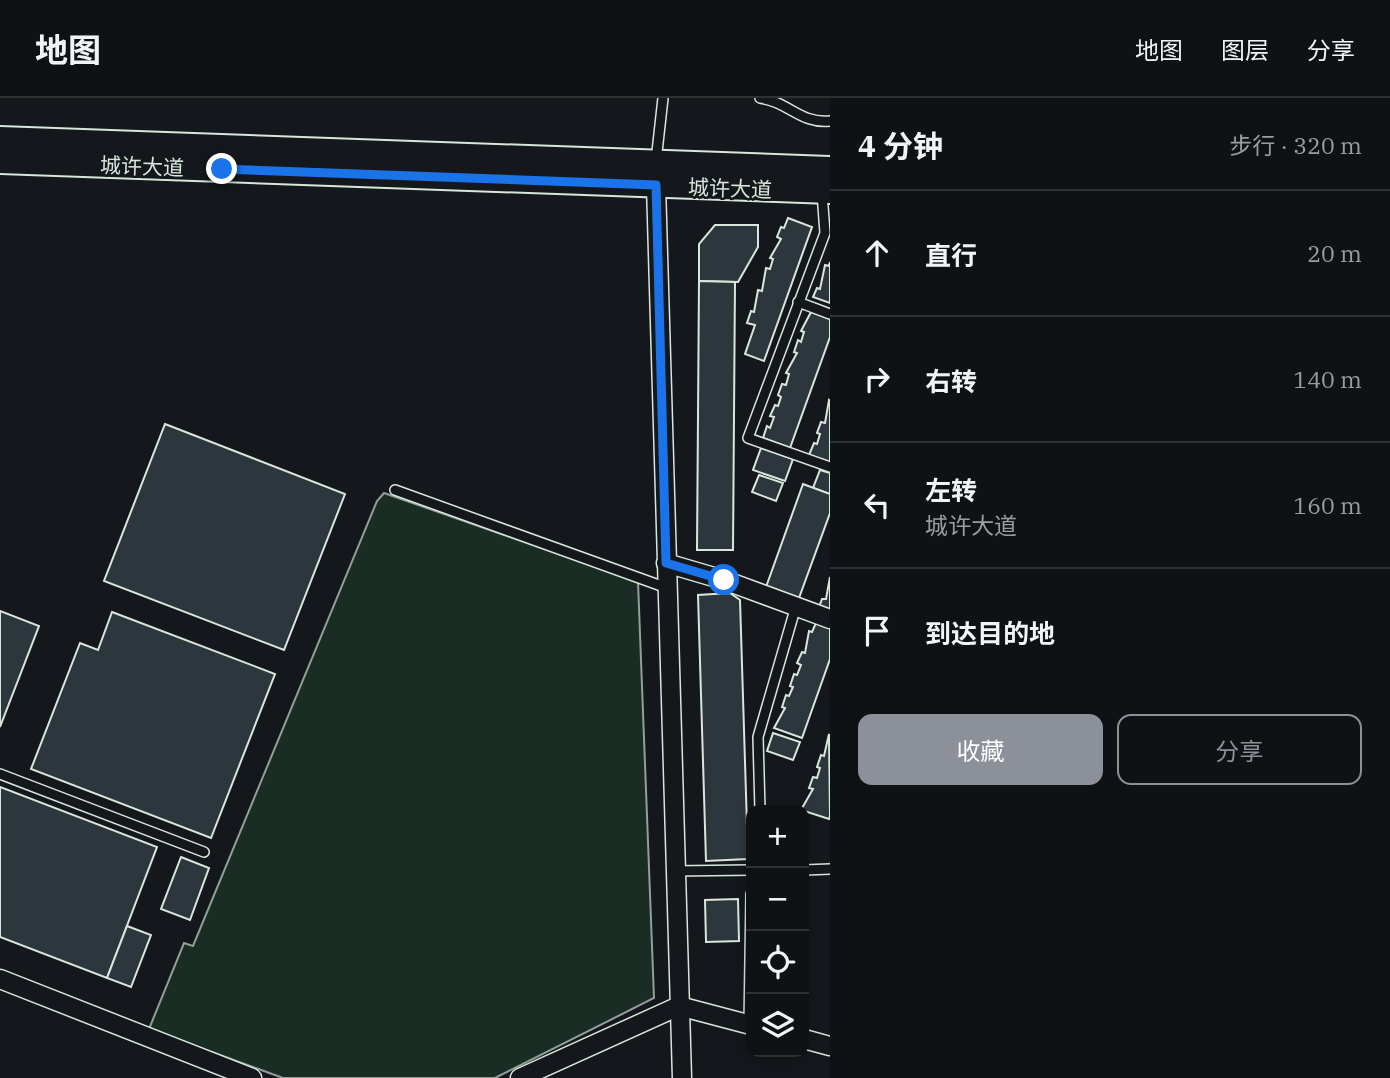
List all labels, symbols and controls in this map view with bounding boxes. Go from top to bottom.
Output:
text: 地图 [35,28,101,71]
text: 地图 [1135,34,1183,66]
text: 图层 [1221,34,1269,66]
text: 分享 [1307,34,1355,66]
text: 4 分钟 [858,126,943,165]
text: 步行 · 320 m [1229,130,1362,160]
street label: 城许大道 [100,151,184,181]
route end [206,153,237,184]
street label: 城许大道 [688,173,772,203]
icon: ahead [858,234,896,272]
text: 直行 [925,238,977,272]
text: 20 m [1307,238,1362,268]
icon: right [858,360,896,398]
text: 右转 [925,364,977,398]
text: 140 m [1293,364,1362,394]
text: 左转 [925,473,977,507]
icon: left [858,486,896,524]
text: 160 m [1293,490,1362,520]
text: 城许大道 [925,510,1017,540]
route start [708,564,739,595]
icon: arrive [858,612,896,650]
text: 到达目的地 [925,616,1055,650]
button: 收藏 [858,714,1103,785]
button: 分享 [1117,714,1362,785]
map controls [746,805,809,1057]
button: + [746,805,809,868]
button: − [746,868,809,931]
button: locate [746,931,809,994]
button: layers [746,994,809,1057]

